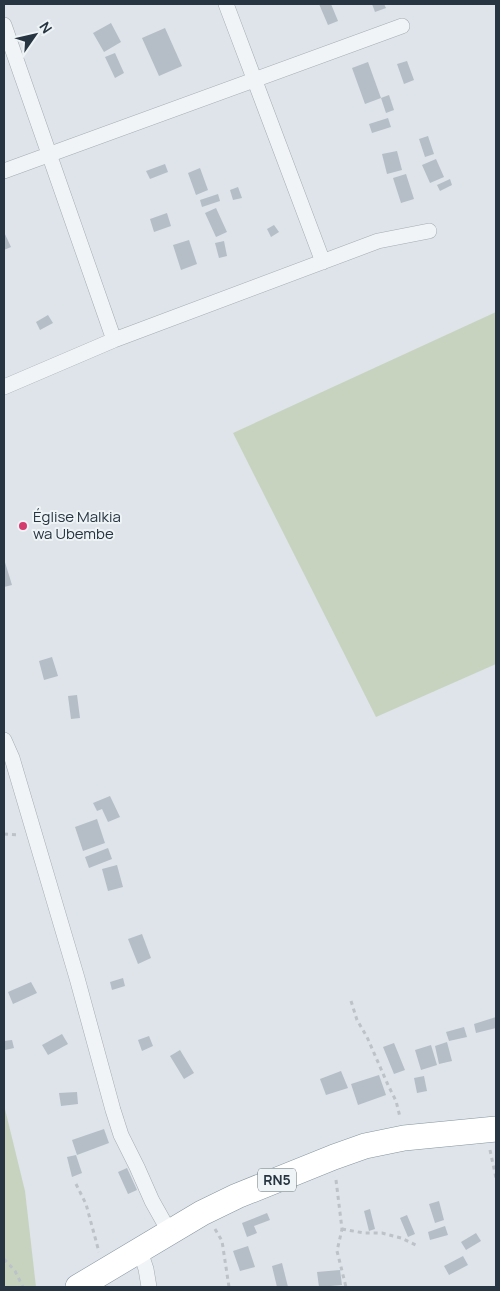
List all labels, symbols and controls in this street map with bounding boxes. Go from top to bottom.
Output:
north arrow [10,10,60,60]
text: N [36,18,57,37]
place label: Église Malkia wa Ubembe [33,506,121,544]
marker: Église Malkia wa Ubembe [17,520,29,532]
road number: RN5 [258,1168,296,1192]

